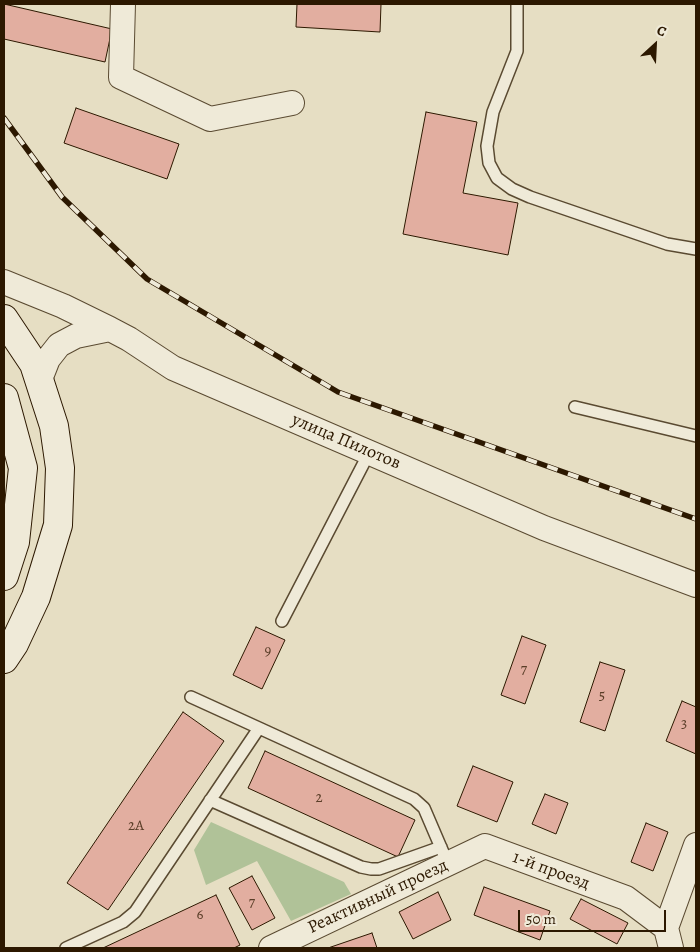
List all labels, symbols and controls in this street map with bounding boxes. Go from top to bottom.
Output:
north arrow [630,20,680,70]
text: С [654,21,669,41]
street label: улица Пилотов [288,409,404,475]
house number: 9 [265,642,271,660]
house number: 7 [521,661,527,679]
house number: 5 [599,687,605,705]
house number: 3 [681,715,687,733]
house number: 2 [315,789,323,807]
house number: 2А [128,817,144,835]
street label: 1-й проезд [509,847,593,895]
street label: Реактивный проезд [304,855,452,939]
house number: 7 [249,894,255,912]
scale bar [520,900,668,932]
house number: 6 [197,906,203,924]
text: 50 m [526,909,556,929]

